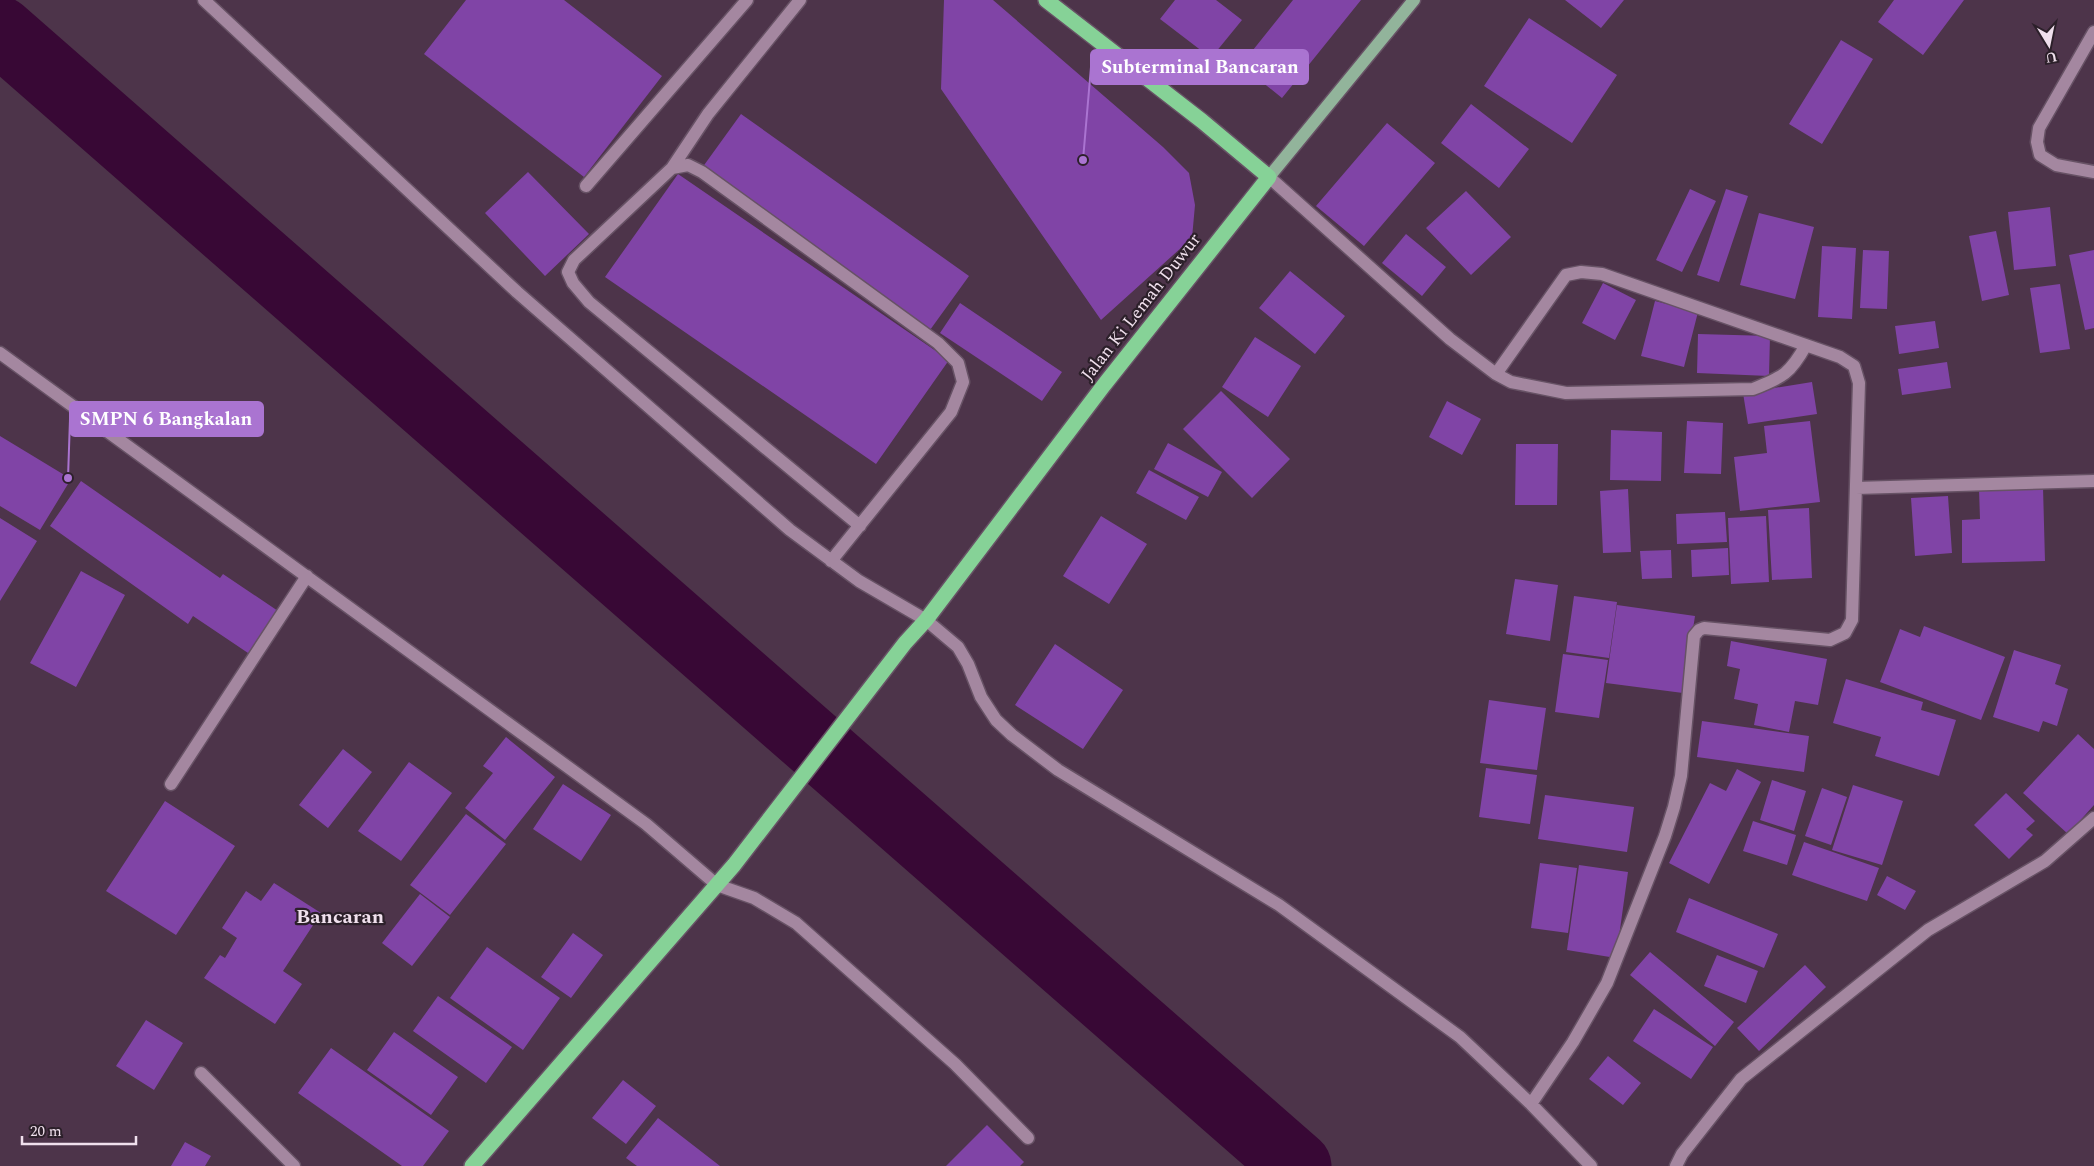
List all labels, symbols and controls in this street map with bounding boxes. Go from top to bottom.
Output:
north arrow [2024,20,2074,70]
text: U [2043,46,2059,69]
callout: Subterminal Bancaran [1091,50,1308,84]
text: Subterminal Bancaran [1101,53,1299,82]
street label: Jalan Ki Lemah Duwur [1075,227,1207,387]
callout: SMPN 6 Bangkalan [70,402,263,436]
text: SMPN 6 Bangkalan [80,405,252,434]
district label: Bancaran [296,902,384,932]
scale bar [22,1114,136,1146]
text: 20 m [30,1120,62,1143]

